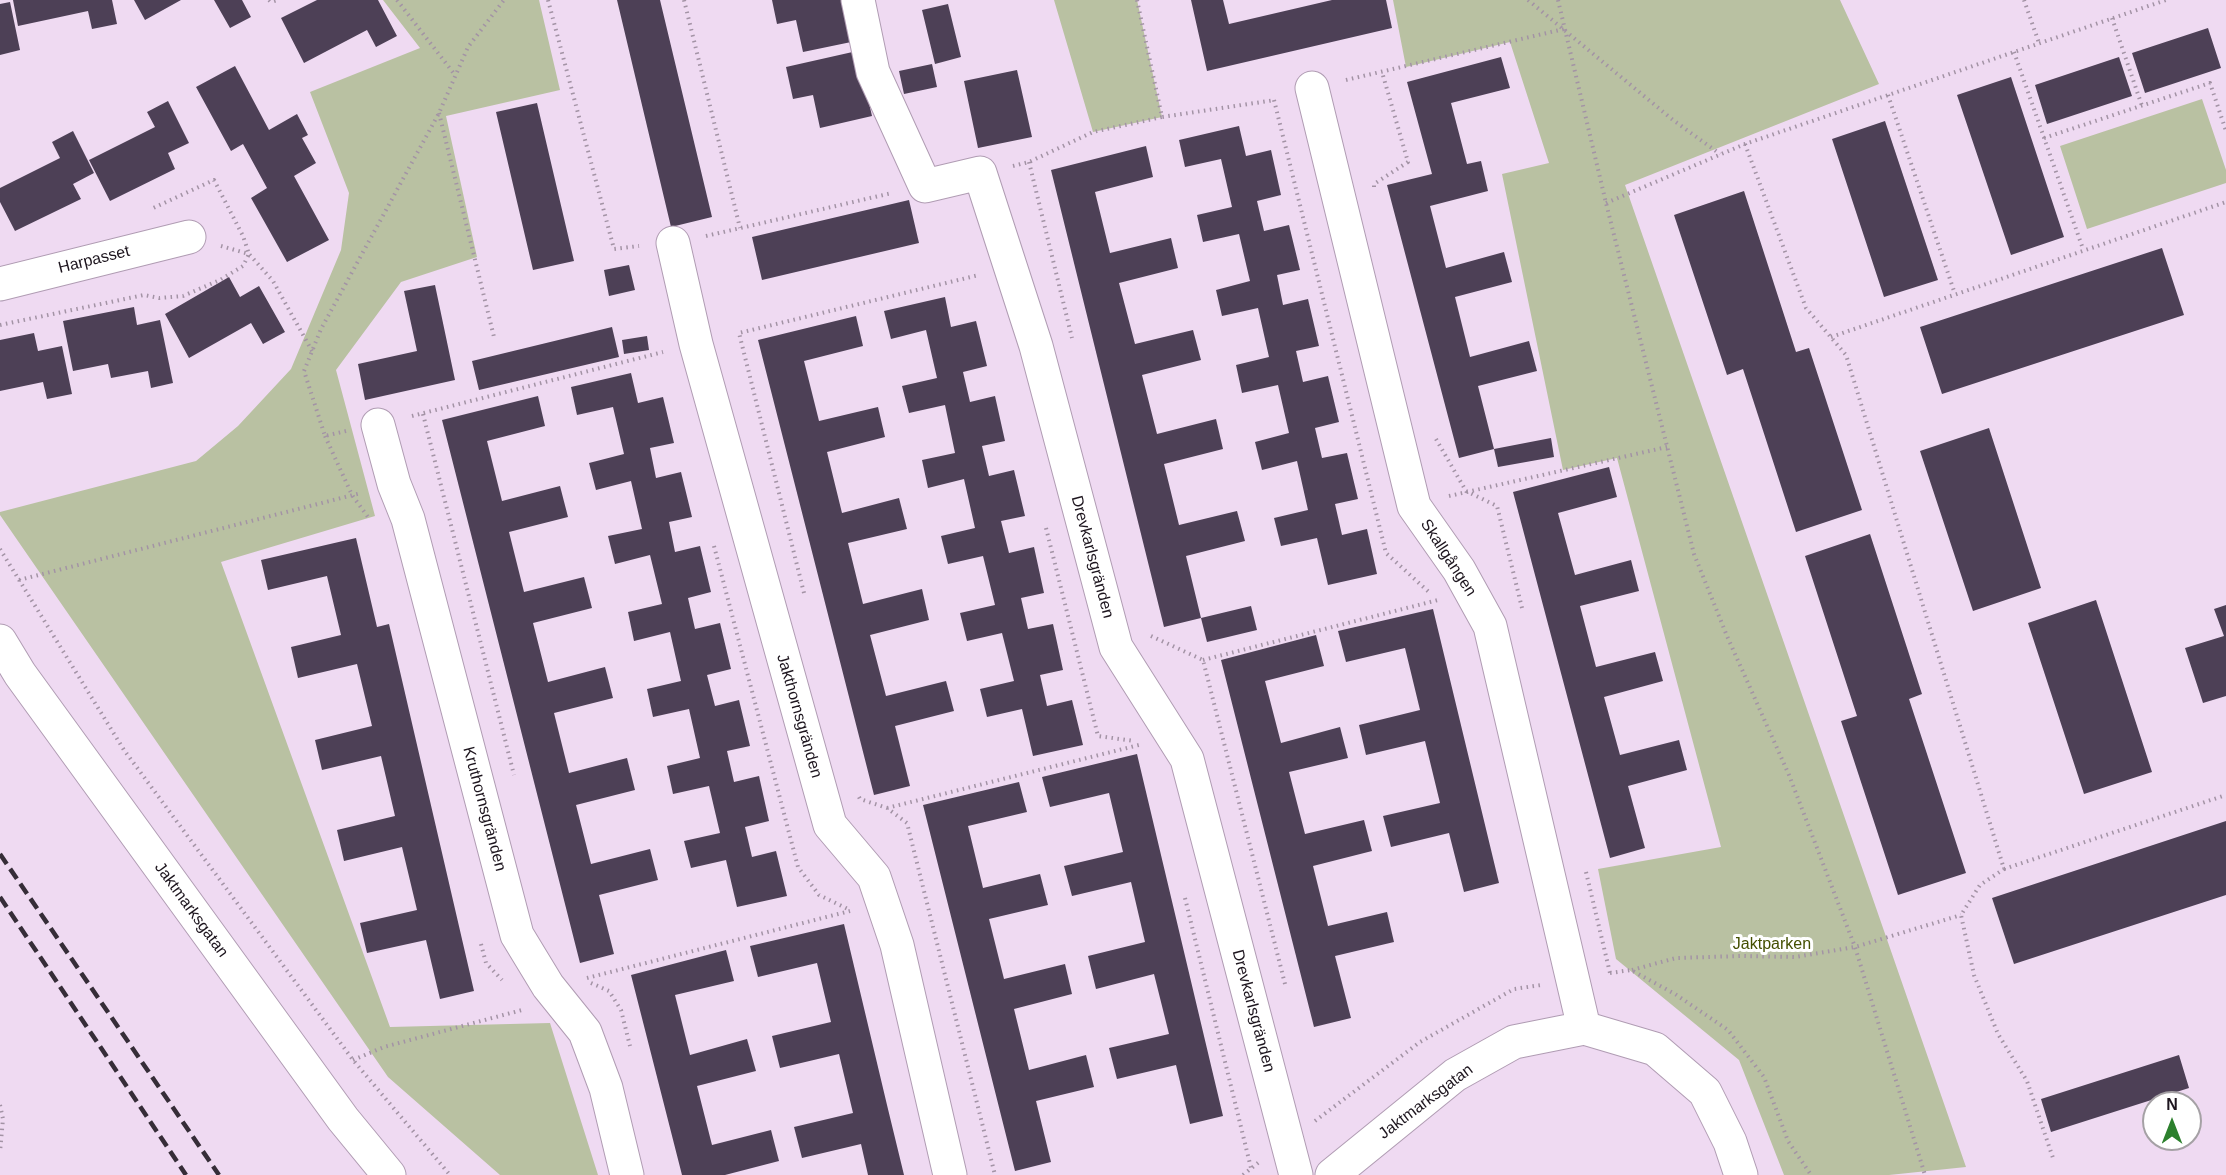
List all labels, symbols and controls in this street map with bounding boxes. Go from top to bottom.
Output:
street label: Harpasset [56,242,132,278]
street label: Drevkarlsgränden [1066,494,1118,620]
street label: Skallgången [1416,516,1480,600]
street label: Jakthornsgränden [772,652,826,780]
street label: Kruthornsgränden [458,745,510,873]
street label: Jaktmarksgatan [150,859,232,961]
park label: Jaktparken [1733,935,1811,955]
street label: Drevkarlsgränden [1227,948,1279,1074]
street label: Jaktmarksgatan [1375,1060,1477,1144]
north arrow [2142,1091,2202,1151]
text: N [2166,1096,2178,1113]

